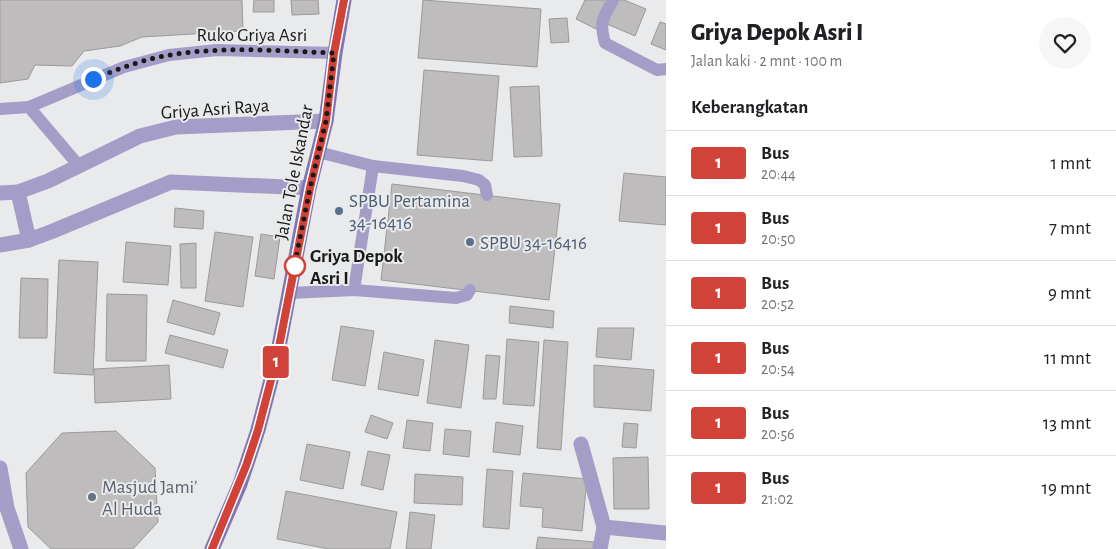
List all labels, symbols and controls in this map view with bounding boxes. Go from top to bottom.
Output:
button: heart [1039,17,1091,69]
text: Griya Depok Asri I [691,21,863,45]
street label: Ruko Griya Asri [197,26,307,45]
text: Jalan kaki · 2 mnt · 100 m [691,53,842,69]
your location [81,67,106,92]
street label: Griya Asri Raya [160,96,270,123]
text: Keberangkatan [691,98,808,117]
street label: Jalan Tole Iskandar [272,103,317,242]
text: Bus [761,144,789,163]
text: 1 [715,154,722,172]
text: 1 mnt [1050,154,1091,173]
text: 20:44 [761,166,796,182]
place label: SPBU Pertamina 34-16416 [349,192,470,233]
marker: SPBU Pertamina 34-16416 [333,205,345,217]
text: Bus [761,209,789,228]
text: 1 [715,219,722,237]
text: 7 mnt [1049,219,1091,238]
text: 20:50 [761,231,796,247]
place label: SPBU 34-16416 [480,234,587,253]
marker: SPBU 34-16416 [464,236,476,248]
place label: Griya Depok Asri I [310,247,403,288]
marker: Griya Depok Asri I [284,255,306,277]
text: Bus [761,274,789,293]
text: 1 [715,284,722,302]
text: 9 mnt [1048,284,1091,303]
text: 20:52 [761,296,794,312]
text: Bus [761,339,789,358]
line badge: 1 [260,346,292,378]
text: 1 [715,349,722,367]
text: 11 mnt [1044,349,1091,368]
text: 1 [273,353,279,371]
text: 20:54 [761,361,795,377]
text: Bus [761,404,789,423]
text: 1 [715,414,722,432]
text: 13 mnt [1043,414,1091,433]
text: 20:56 [761,426,795,442]
text: Bus [761,469,789,488]
place label: Masjud Jami' Al Huda [102,478,197,519]
text: 1 [715,479,722,497]
text: 19 mnt [1042,479,1091,498]
marker: Masjud Jami' Al Huda [86,491,98,503]
text: 21:02 [761,491,793,507]

